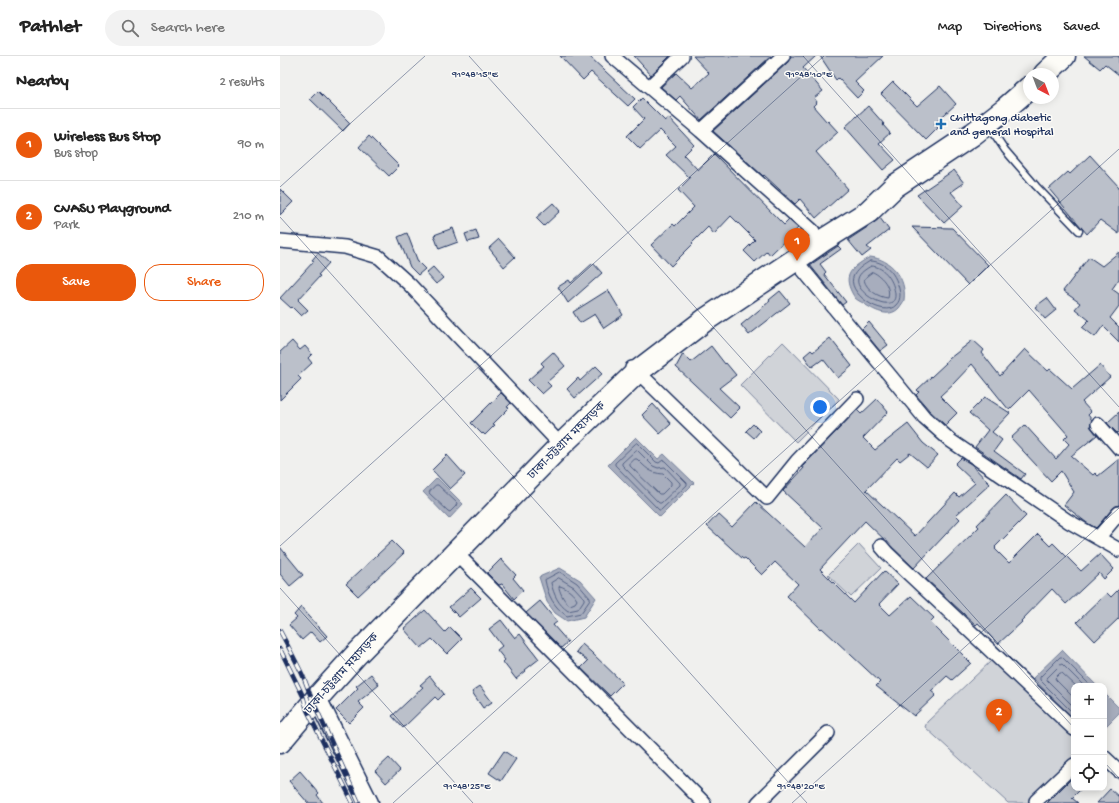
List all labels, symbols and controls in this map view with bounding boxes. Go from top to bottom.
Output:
search box [105,10,385,46]
text: Pathlet [20,16,81,39]
icon: search [119,17,141,39]
text: Search here [151,19,225,37]
text: Map [938,19,962,36]
text: Directions [984,19,1041,36]
text: Saved [1063,19,1099,36]
north arrow [1023,68,1059,104]
text: 91°48'15"E [451,69,499,81]
text: 91°48'10"E [785,69,833,81]
text: Nearby [16,72,69,92]
text: 2 results [219,75,264,90]
place label: Chittagong diabetic and general Hospital [950,112,1054,140]
marker: Chittagong diabetic and general Hospital [935,118,947,130]
text: Wireless Bus Stop [54,128,161,146]
text: 1 [26,137,32,152]
text: 90 m [238,137,264,152]
text: Bus stop [54,146,98,161]
text: CVASU Playground [54,200,170,218]
text: 2 [26,209,32,224]
text: 210 m [233,209,264,224]
text: Park [54,218,79,233]
pin: 1 [784,228,810,261]
button: Save [16,264,136,301]
button: Share [144,264,264,301]
street label: ঢাকা-চট্টগ্রাম মহাসড়ক [523,397,609,484]
your location [810,397,830,417]
street label: ঢাকা-চট্টগ্রাম মহাসড়ক [300,629,383,718]
map controls [1071,683,1107,791]
button: + [1071,683,1107,719]
pin: 2 [986,699,1012,732]
button: − [1071,719,1107,755]
button: locate [1071,755,1107,791]
text: 91°48'25"E [443,781,491,793]
text: 91°48'20"E [776,781,825,793]

